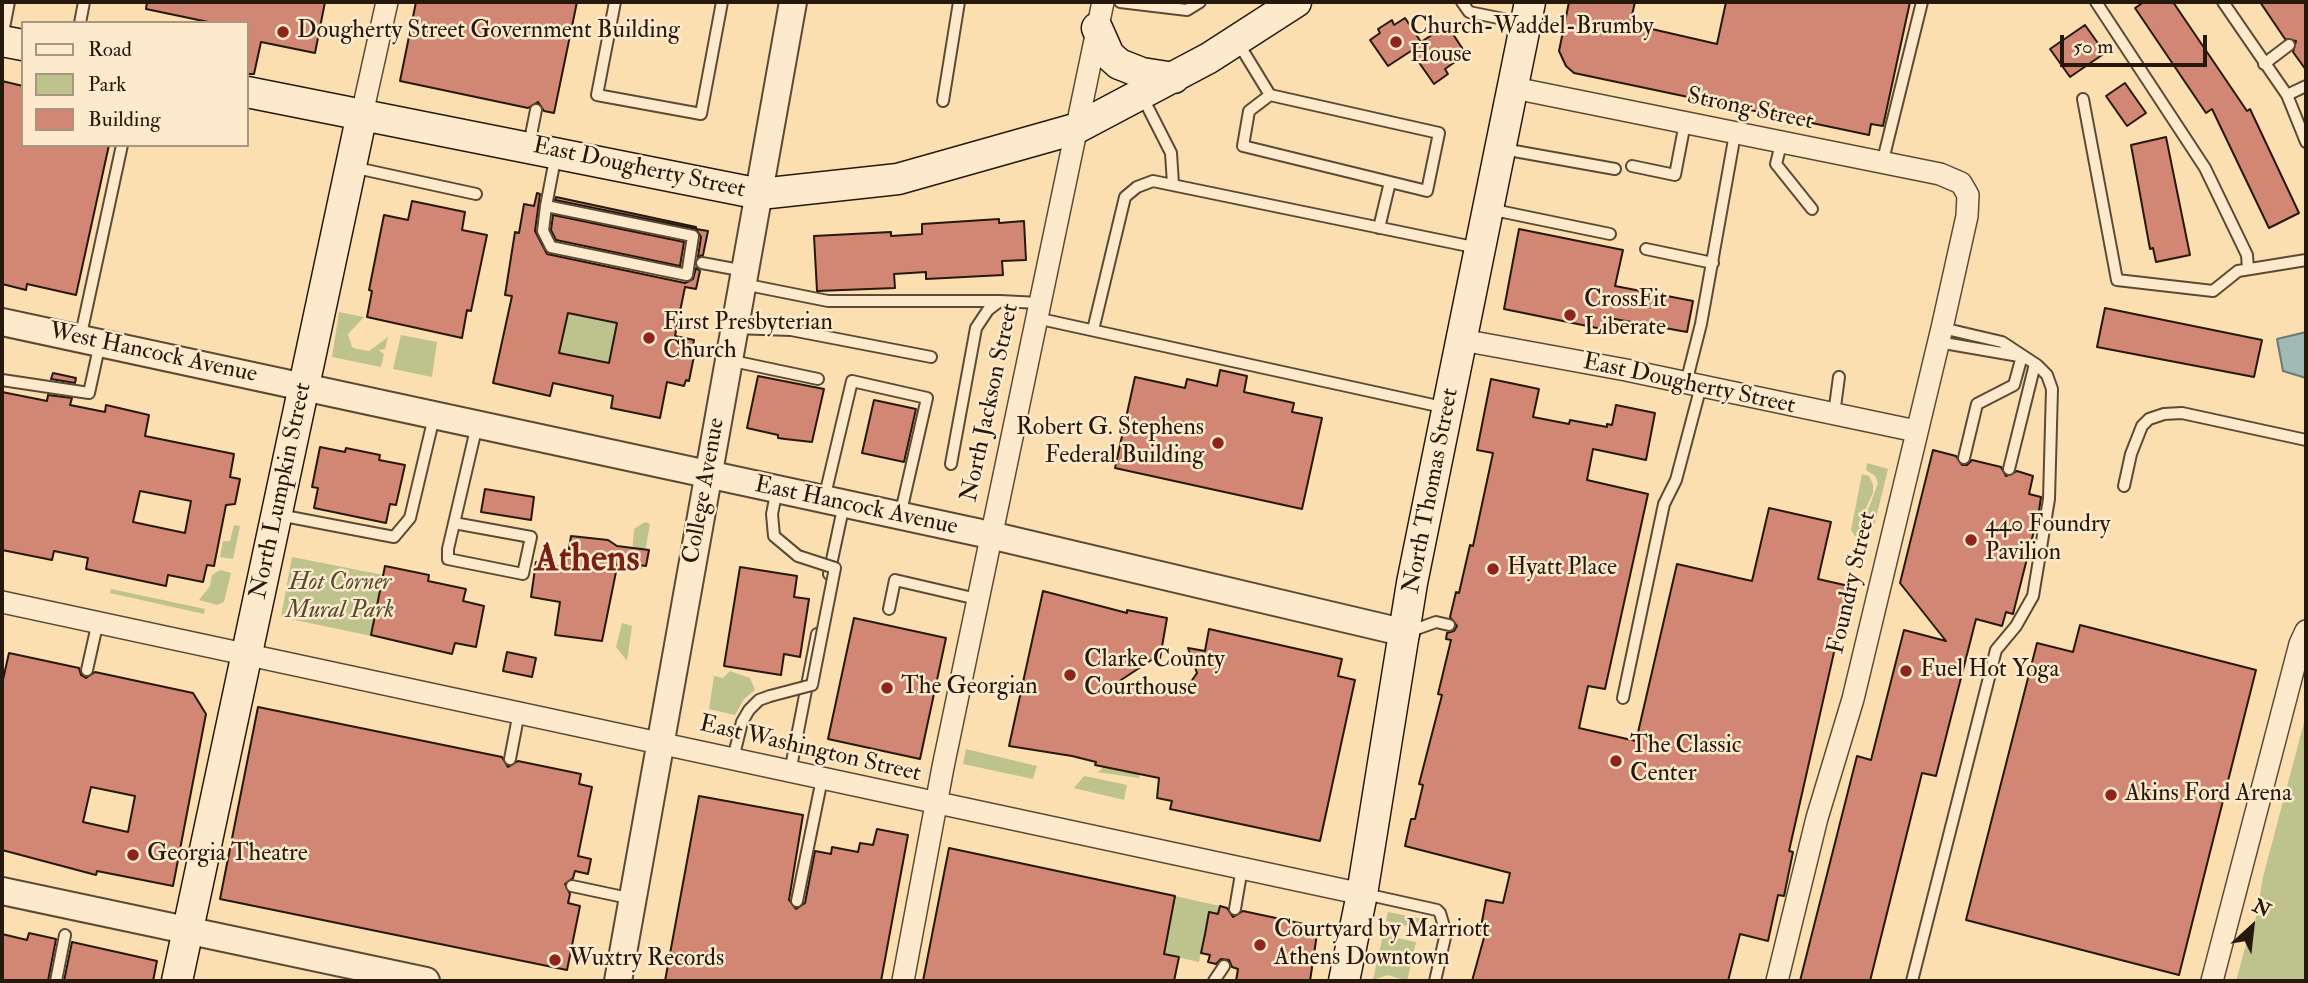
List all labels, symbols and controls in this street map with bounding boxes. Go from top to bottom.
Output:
place label: Church-Waddel-Brumby House [1410,14,1653,70]
place label: Dougherty Street Government Building [297,18,680,46]
legend [21,21,248,147]
scale bar [2063,21,2210,65]
marker: Dougherty Street Government Building [275,24,291,40]
text: 50 m [2073,33,2114,60]
marker: Church-Waddel-Brumby House [1388,34,1404,50]
text: Road [88,36,132,63]
text: Park [88,71,126,98]
street label: Strong Street [1684,83,1816,137]
text: Building [88,106,161,133]
street label: East Dougherty Street [530,132,748,206]
place label: CrossFit Liberate [1584,287,1667,343]
street label: North Jackson Street [956,301,1026,505]
marker: CrossFit Liberate [1562,307,1578,323]
place label: First Presbyterian Church [663,310,833,366]
street label: West Hancock Avenue [46,318,260,390]
marker: First Presbyterian Church [641,330,657,346]
street label: East Dougherty Street [1580,348,1798,422]
street label: North Lumpkin Street [245,380,319,602]
street label: North Thomas Street [1398,386,1466,596]
place label: Robert G. Stephens Federal Building [1016,415,1204,471]
street label: College Avenue [678,416,732,566]
marker: Robert G. Stephens Federal Building [1210,435,1226,451]
street label: East Hancock Avenue [752,471,960,543]
street label: Foundry Street [1823,509,1883,657]
place label: 440 Foundry Pavilion [1985,512,2110,568]
marker: 440 Foundry Pavilion [1963,532,1979,548]
district label: Athens [535,539,639,585]
place label: Hyatt Place [1507,555,1617,583]
marker: Hyatt Place [1485,561,1501,577]
park label: Hot Corner Mural Park [286,570,394,626]
place label: Clarke County Courthouse [1084,647,1225,703]
place label: Fuel Hot Yoga [1920,657,2059,685]
marker: Fuel Hot Yoga [1898,663,1914,679]
marker: Clarke County Courthouse [1062,667,1078,683]
place label: The Georgian [901,674,1038,702]
marker: The Georgian [879,680,895,696]
street label: East Washington Street [697,711,923,789]
place label: The Classic Center [1630,733,1741,789]
marker: The Classic Center [1608,753,1624,769]
place label: Akins Ford Arena [2125,781,2292,809]
marker: Akins Ford Arena [2103,787,2119,803]
place label: Georgia Theatre [147,841,308,869]
marker: Georgia Theatre [125,847,141,863]
north arrow [2217,892,2287,962]
text: N [2248,894,2275,923]
place label: Courtyard by Marriott Athens Downtown [1274,917,1490,973]
marker: Courtyard by Marriott Athens Downtown [1252,937,1268,953]
place label: Wuxtry Records [569,946,724,974]
marker: Wuxtry Records [547,952,563,968]

